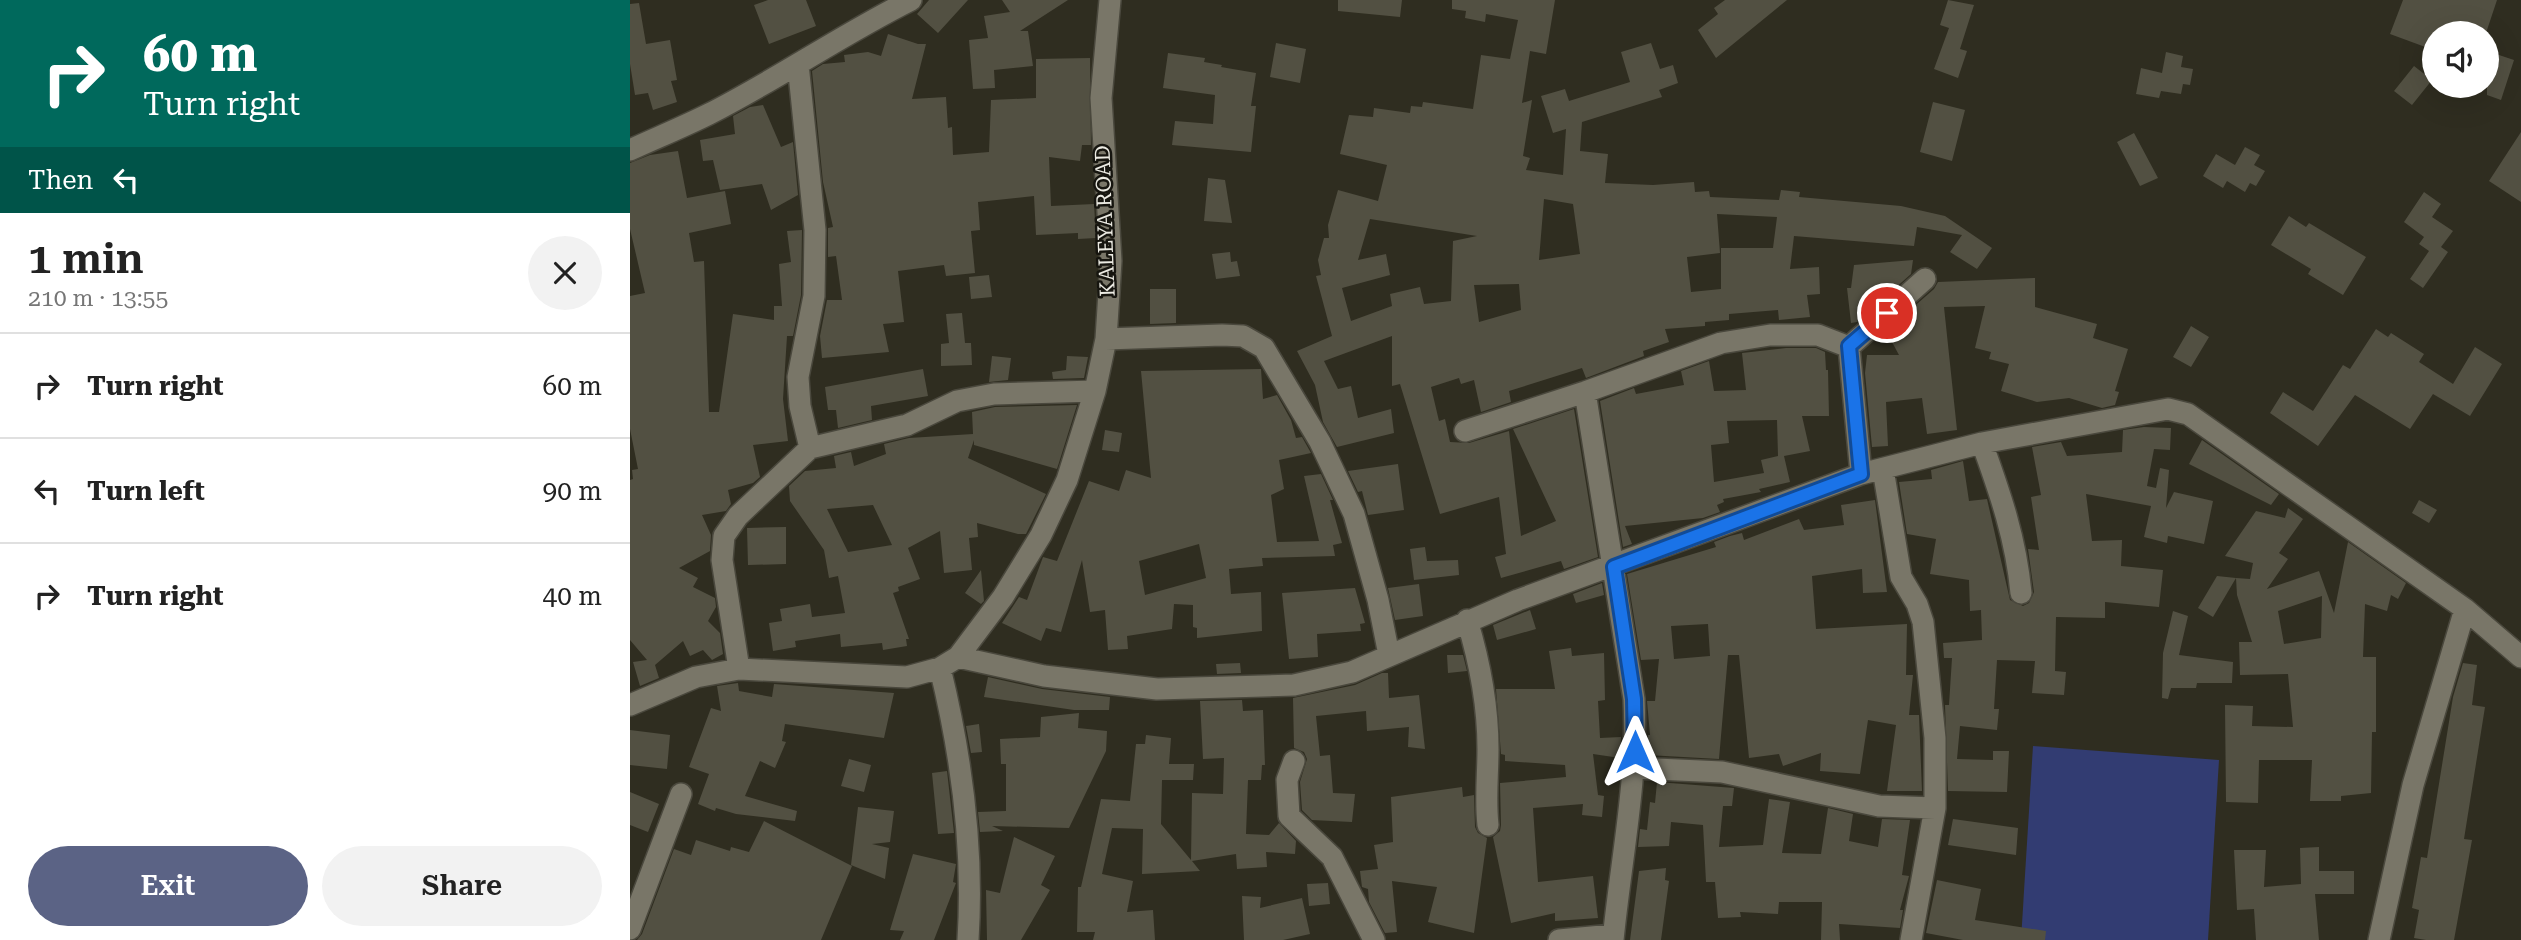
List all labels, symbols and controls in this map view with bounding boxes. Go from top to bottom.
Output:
map controls [2422,21,2499,98]
button: sound [2422,21,2499,98]
text: 60 m [143,26,258,83]
icon: right [28,28,119,119]
text: Turn right [143,85,300,123]
street label: KALEYA ROAD [1090,145,1120,297]
icon: left [107,161,145,199]
text: Then [28,165,93,195]
text: 1 min [28,234,144,283]
button: close [528,236,602,310]
pin [1857,283,1917,343]
text: 210 m · 13:55 [28,285,168,312]
icon: arrive [1868,294,1906,332]
icon: right [28,367,66,405]
text: Turn right [87,371,223,401]
text: 60 m [543,371,602,401]
icon: left [28,472,66,510]
text: Turn left [87,476,205,506]
text: 90 m [543,476,602,506]
icon: right [28,577,66,615]
text: Turn right [87,581,223,611]
text: 40 m [543,581,602,611]
position arrow [1598,715,1672,789]
button: Exit [28,846,308,926]
button: Share [322,846,602,926]

